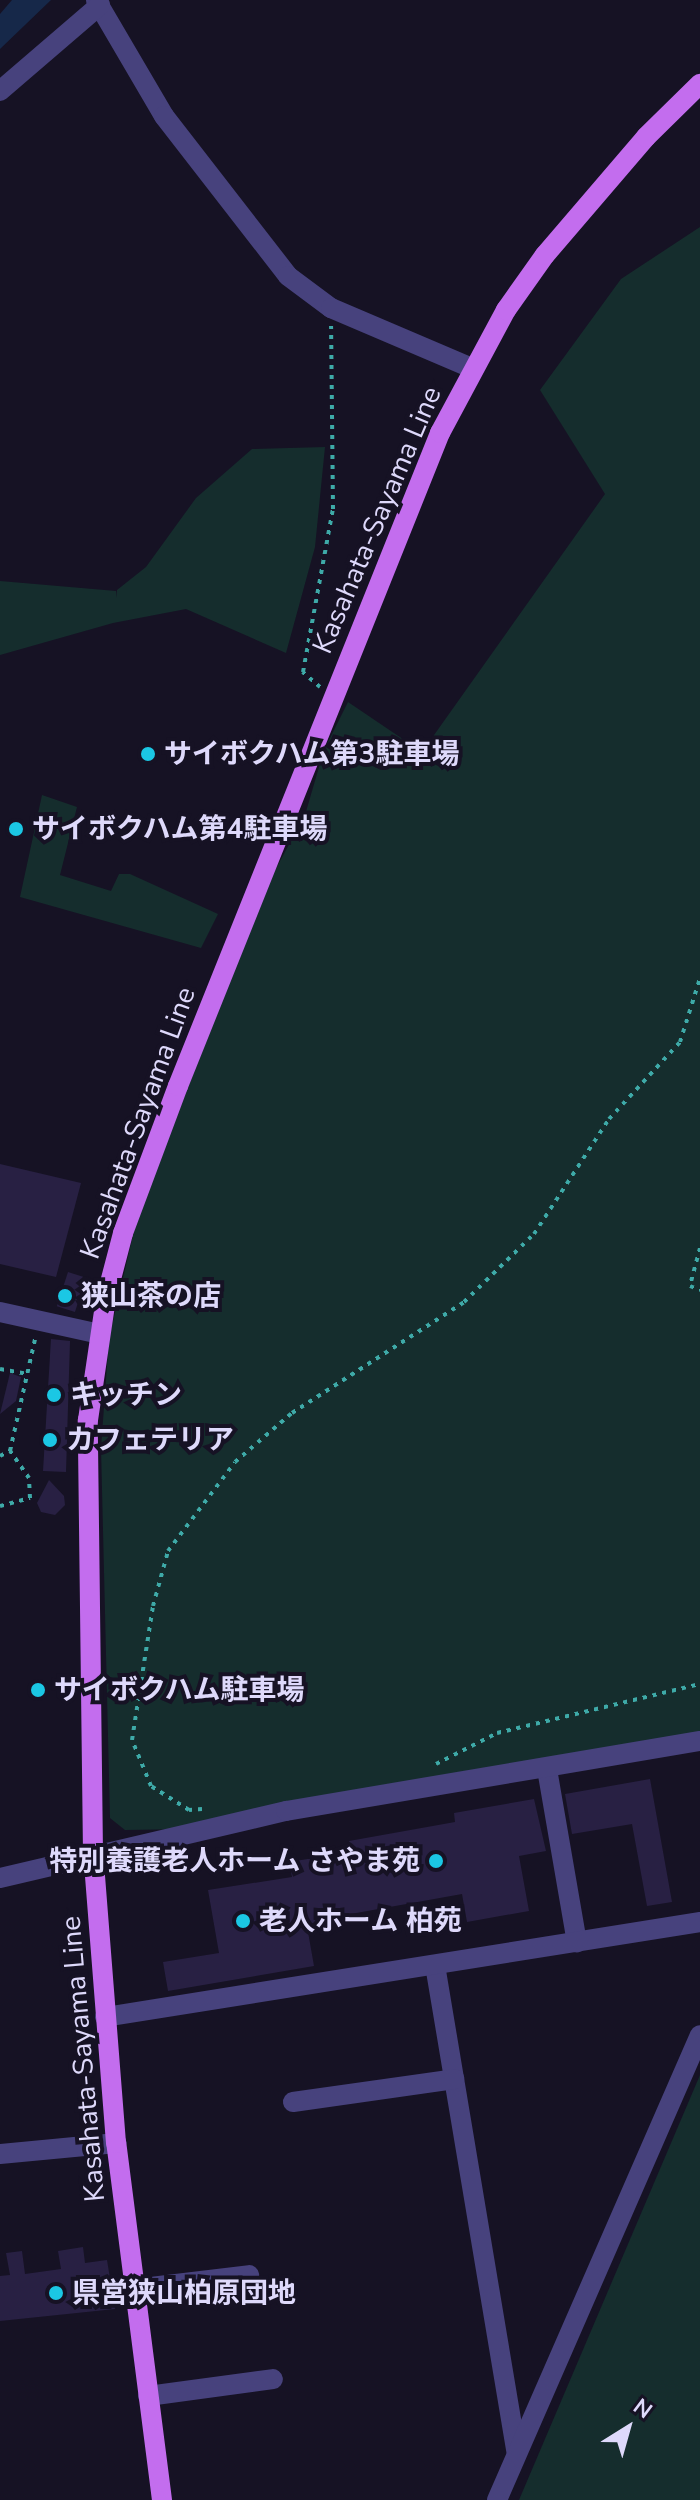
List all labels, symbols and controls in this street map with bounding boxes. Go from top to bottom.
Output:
street label: Kasahata-Sayama Line [306,381,448,659]
place label: サイボクハム第3駐車場 [164,737,461,771]
marker: サイボクハム第3駐車場 [139,745,157,763]
place label: サイボクハム第4駐車場 [32,812,329,846]
marker: サイボクハム第4駐車場 [7,820,25,838]
street label: Kasahata-Sayama Line [73,983,203,1263]
place label: 狭山茶の店 [81,1279,221,1313]
marker: 狭山茶の店 [56,1287,74,1305]
place label: キッチン [70,1378,182,1412]
marker: キッチン [45,1386,63,1404]
place label: カフェテリア [66,1423,234,1457]
marker: カフェテリア [41,1431,59,1449]
place label: サイボクハム駐車場 [54,1673,306,1707]
marker: サイボクハム駐車場 [29,1681,47,1699]
place label: 特別養護老人ホーム さやま苑 [48,1844,420,1878]
marker: 特別養護老人ホーム さやま苑 [427,1852,445,1870]
place label: 老人ホーム 柏苑 [259,1904,463,1938]
marker: 老人ホーム 柏苑 [234,1912,252,1930]
street label: Kasahata-Sayama Line [54,1915,112,2203]
place label: 県営狭山柏原団地 [72,2276,296,2310]
marker: 県営狭山柏原団地 [47,2284,65,2302]
north arrow [588,2388,668,2468]
text: N [627,2392,658,2426]

